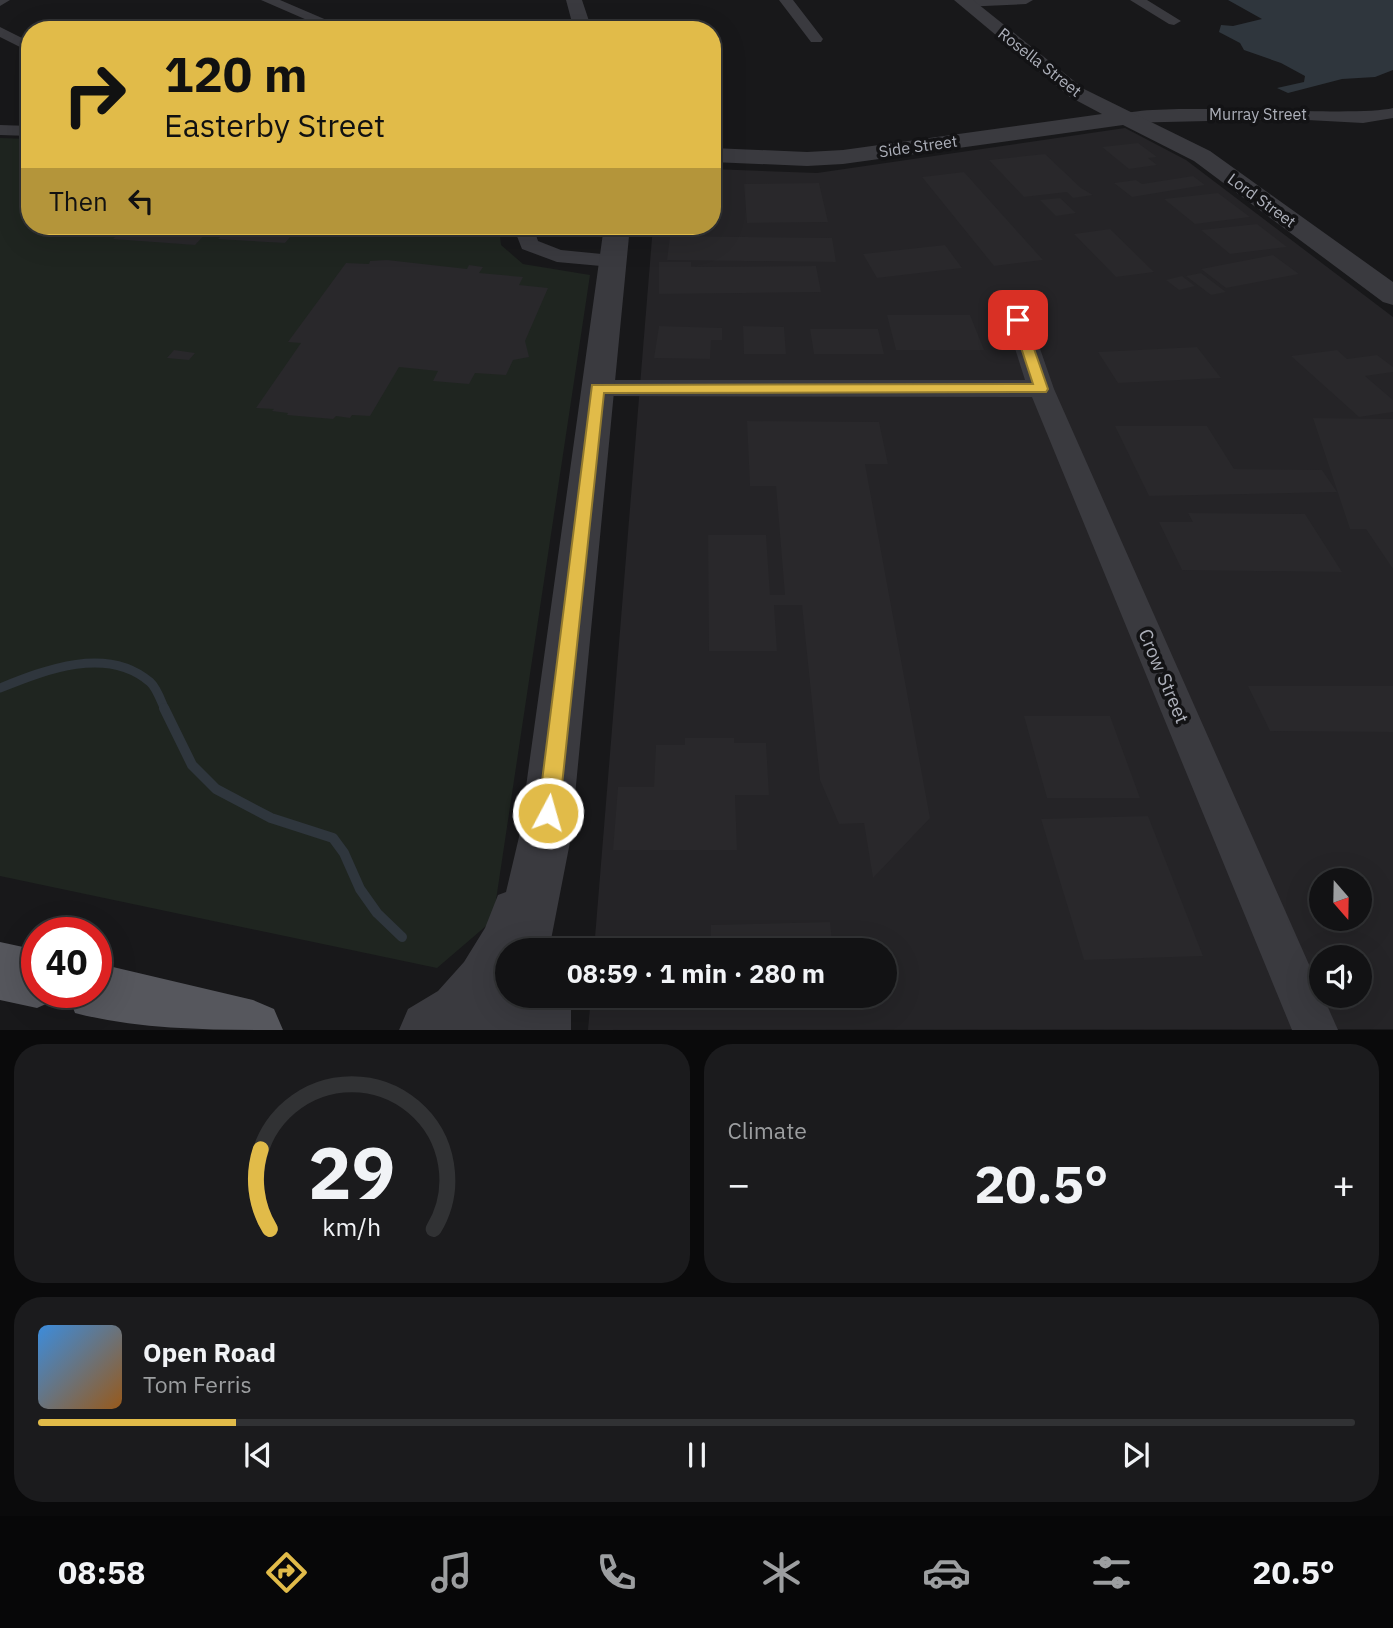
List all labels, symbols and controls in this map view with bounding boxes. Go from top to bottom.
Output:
street label: Rosella Street [994,23,1086,101]
text: 120 m [164,42,308,105]
icon: right [49,49,140,140]
text: Easterby Street [164,104,385,146]
street label: Murray Street [1209,104,1307,124]
street label: Side Street [877,131,959,161]
street label: Lord Street [1224,169,1300,231]
icon: left [122,182,160,220]
text: Then [49,184,108,218]
pin [988,290,1048,350]
icon: arrive [999,301,1037,339]
street label: Crow Street [1133,625,1195,727]
position arrow [511,776,585,850]
north arrow [1309,868,1372,931]
map controls [1309,868,1372,1008]
speed limit sign: 40 [21,917,112,1008]
button: sound [1309,945,1372,1008]
text: 08:59 · 1 min · 280 m [567,956,825,990]
text: Climate [728,1115,807,1145]
text: 29 [308,1125,395,1220]
text: 20.5° [974,1150,1108,1217]
text: − [728,1159,750,1208]
text: + [1332,1159,1355,1208]
text: km/h [322,1210,381,1243]
text: Open Road [143,1335,276,1369]
text: Tom Ferris [143,1369,252,1399]
icon: previous [239,1436,277,1474]
icon: pause [678,1436,716,1474]
icon: next [1117,1436,1155,1474]
icon: directions [262,1548,311,1597]
icon: music [427,1548,476,1597]
icon: phone [592,1548,641,1597]
icon: climate [757,1548,806,1597]
icon: car [922,1548,971,1597]
icon: filters [1087,1548,1136,1597]
text: 08:58 [58,1551,145,1593]
text: 20.5° [1252,1551,1335,1593]

